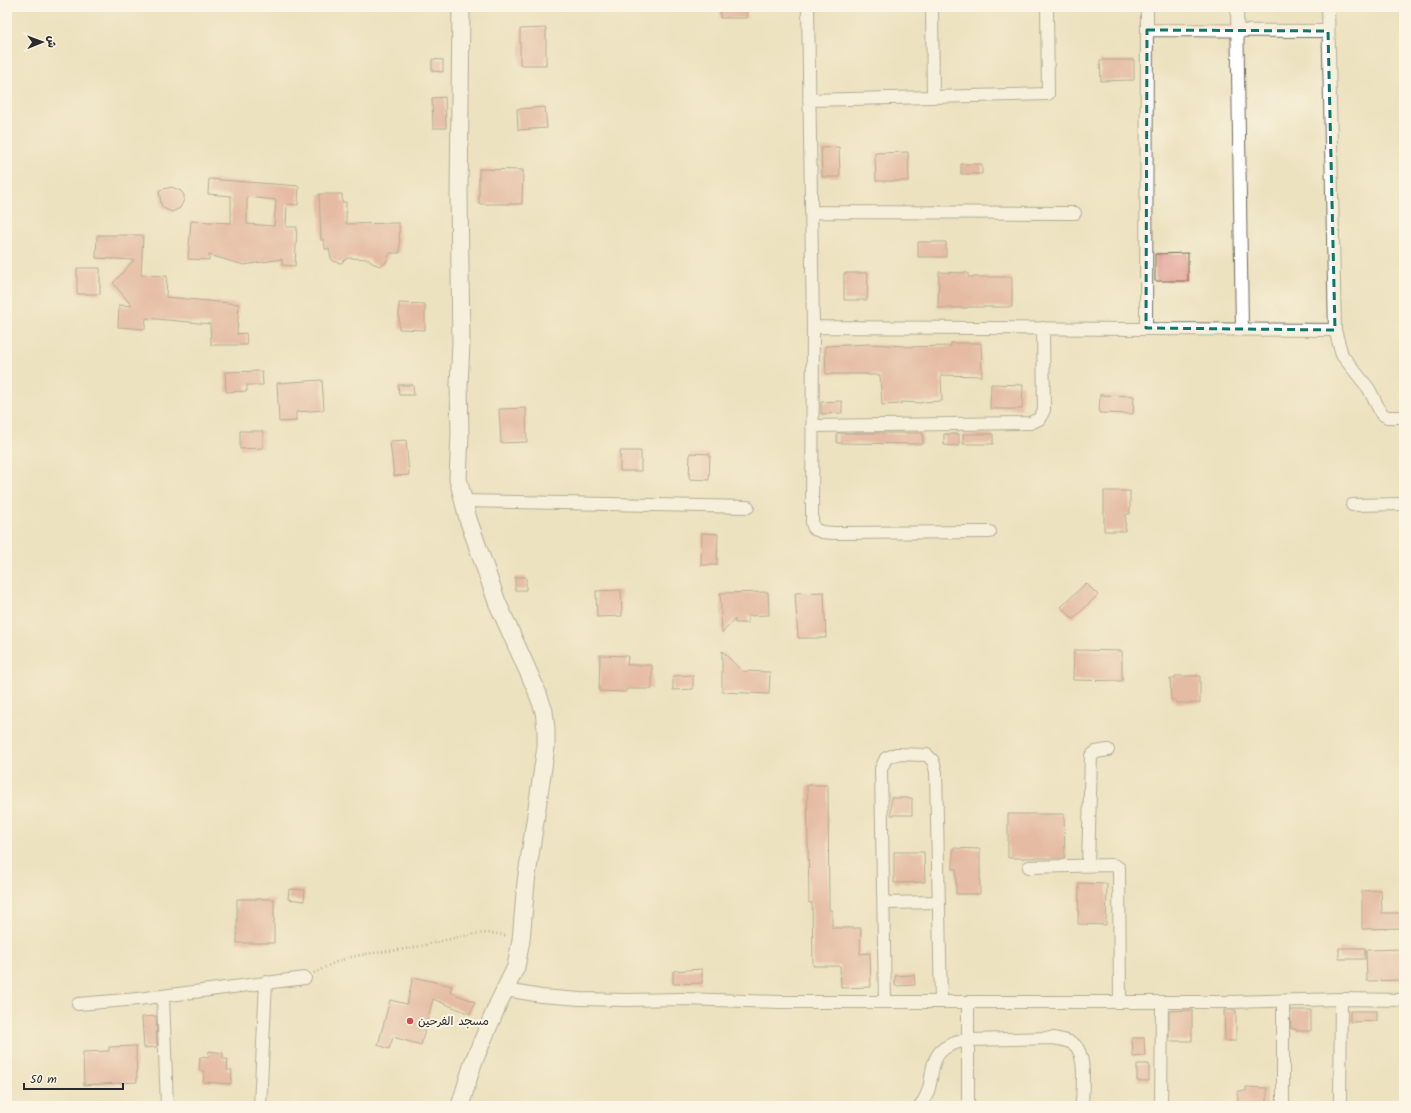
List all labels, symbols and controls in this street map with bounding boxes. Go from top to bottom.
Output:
north arrow [22,22,62,62]
text: ش [42,36,60,48]
place label: مسجد الفرحين [418,1012,489,1031]
marker: مسجد الفرحين [405,1016,415,1026]
scale bar [24,1065,123,1091]
text: 50 m [30,1070,57,1089]

